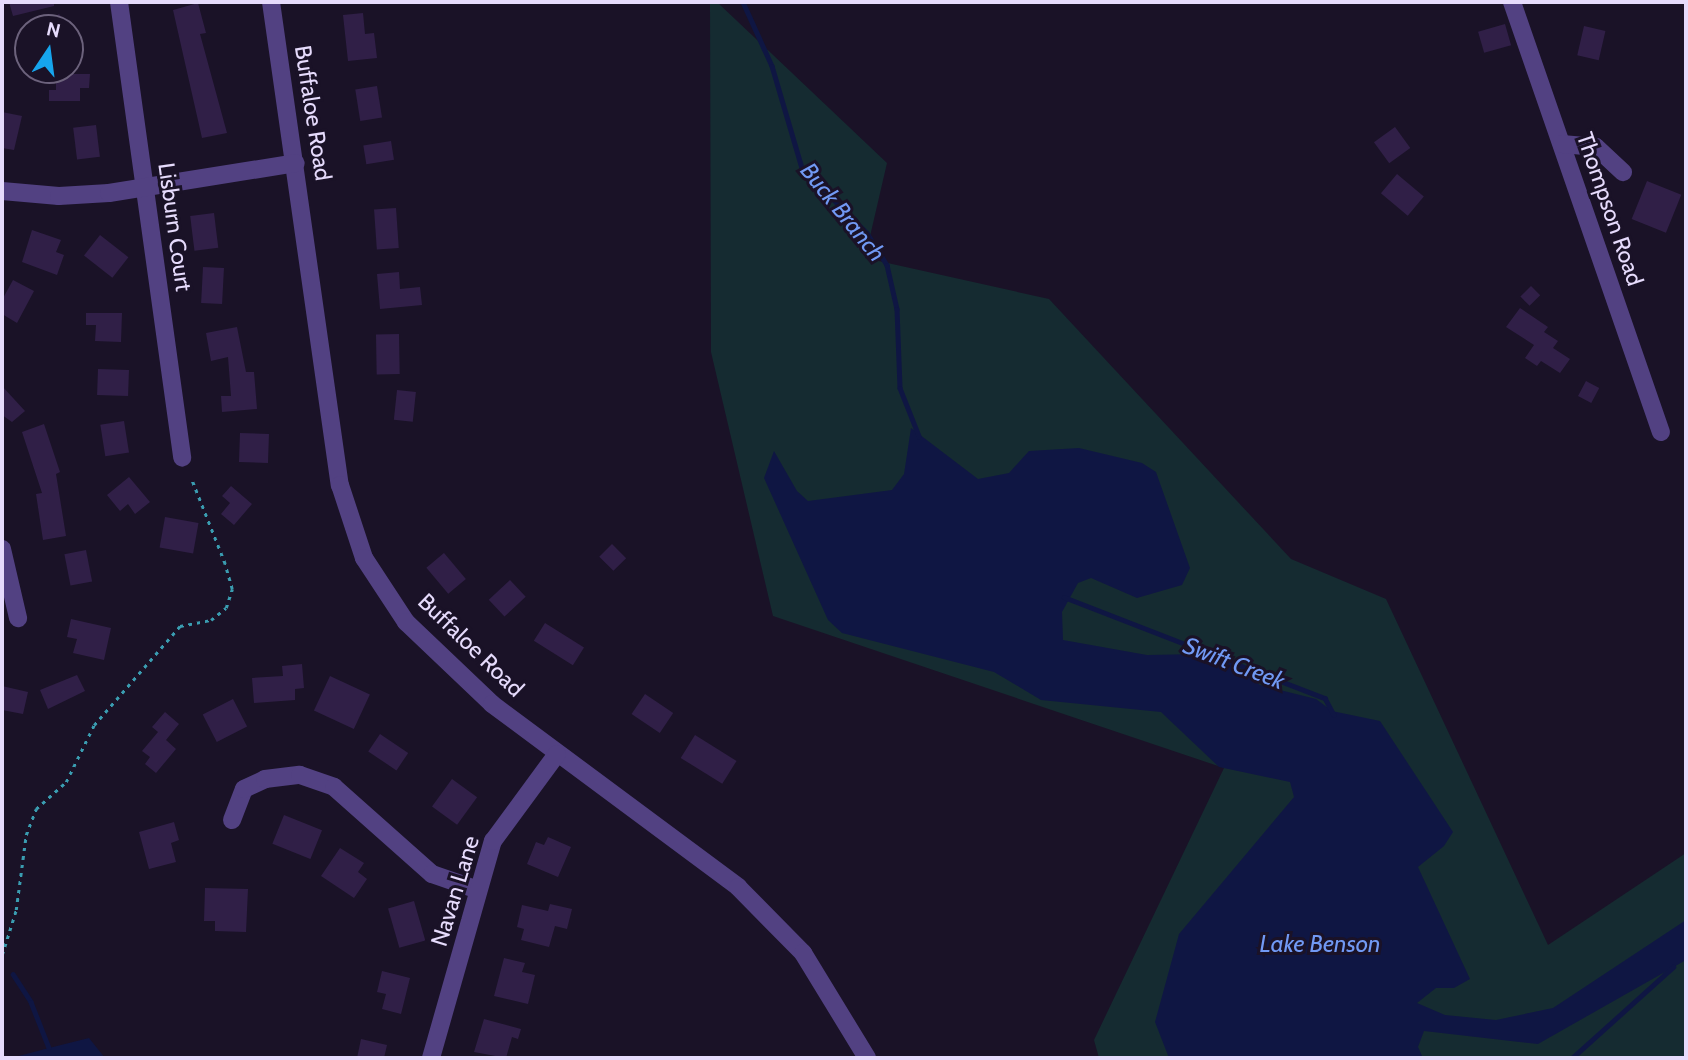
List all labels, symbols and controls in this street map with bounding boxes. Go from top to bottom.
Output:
north arrow [14,14,84,84]
text: N [44,17,63,43]
street label: Buffaloe Road [289,43,337,183]
street label: Thompson Road [1571,129,1649,289]
water label: Buck Branch [794,157,892,267]
street label: Lisburn Court [152,161,198,293]
street label: Buffaloe Road [412,588,530,702]
water label: Swift Creek [1179,631,1289,695]
street label: Navan Lane [425,832,485,950]
water label: Lake Benson [1260,930,1380,958]

